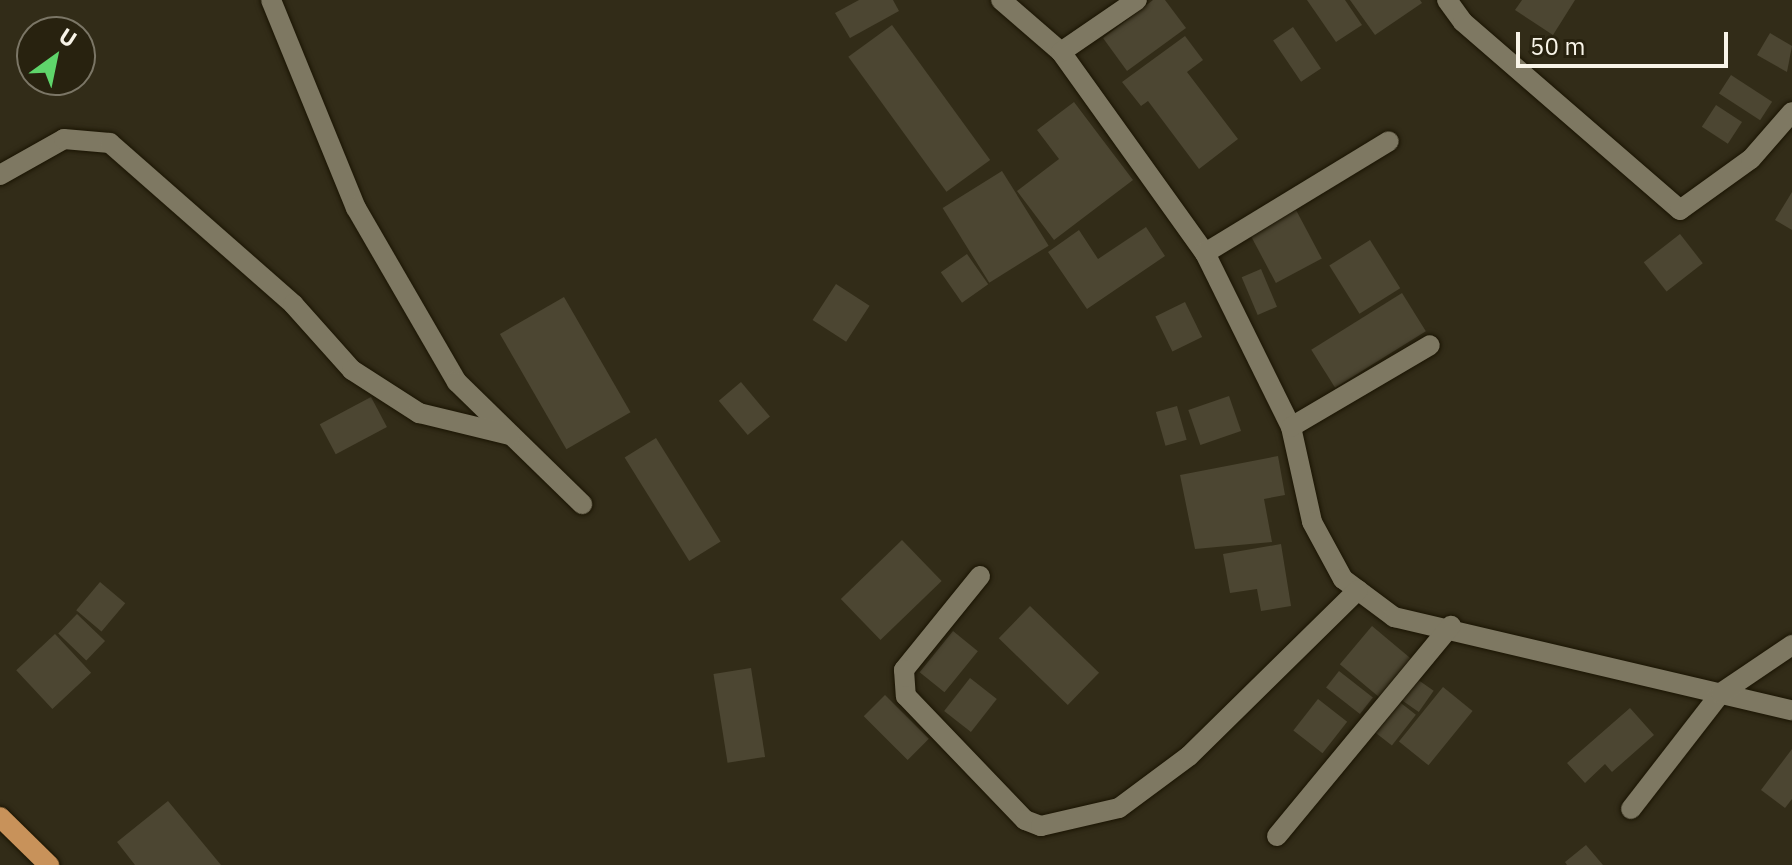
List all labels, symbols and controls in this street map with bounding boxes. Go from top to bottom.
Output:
north arrow [16,16,96,96]
scale bar [1520,16,1732,66]
text: U [54,21,83,53]
text: 50 m [1530,30,1585,62]

